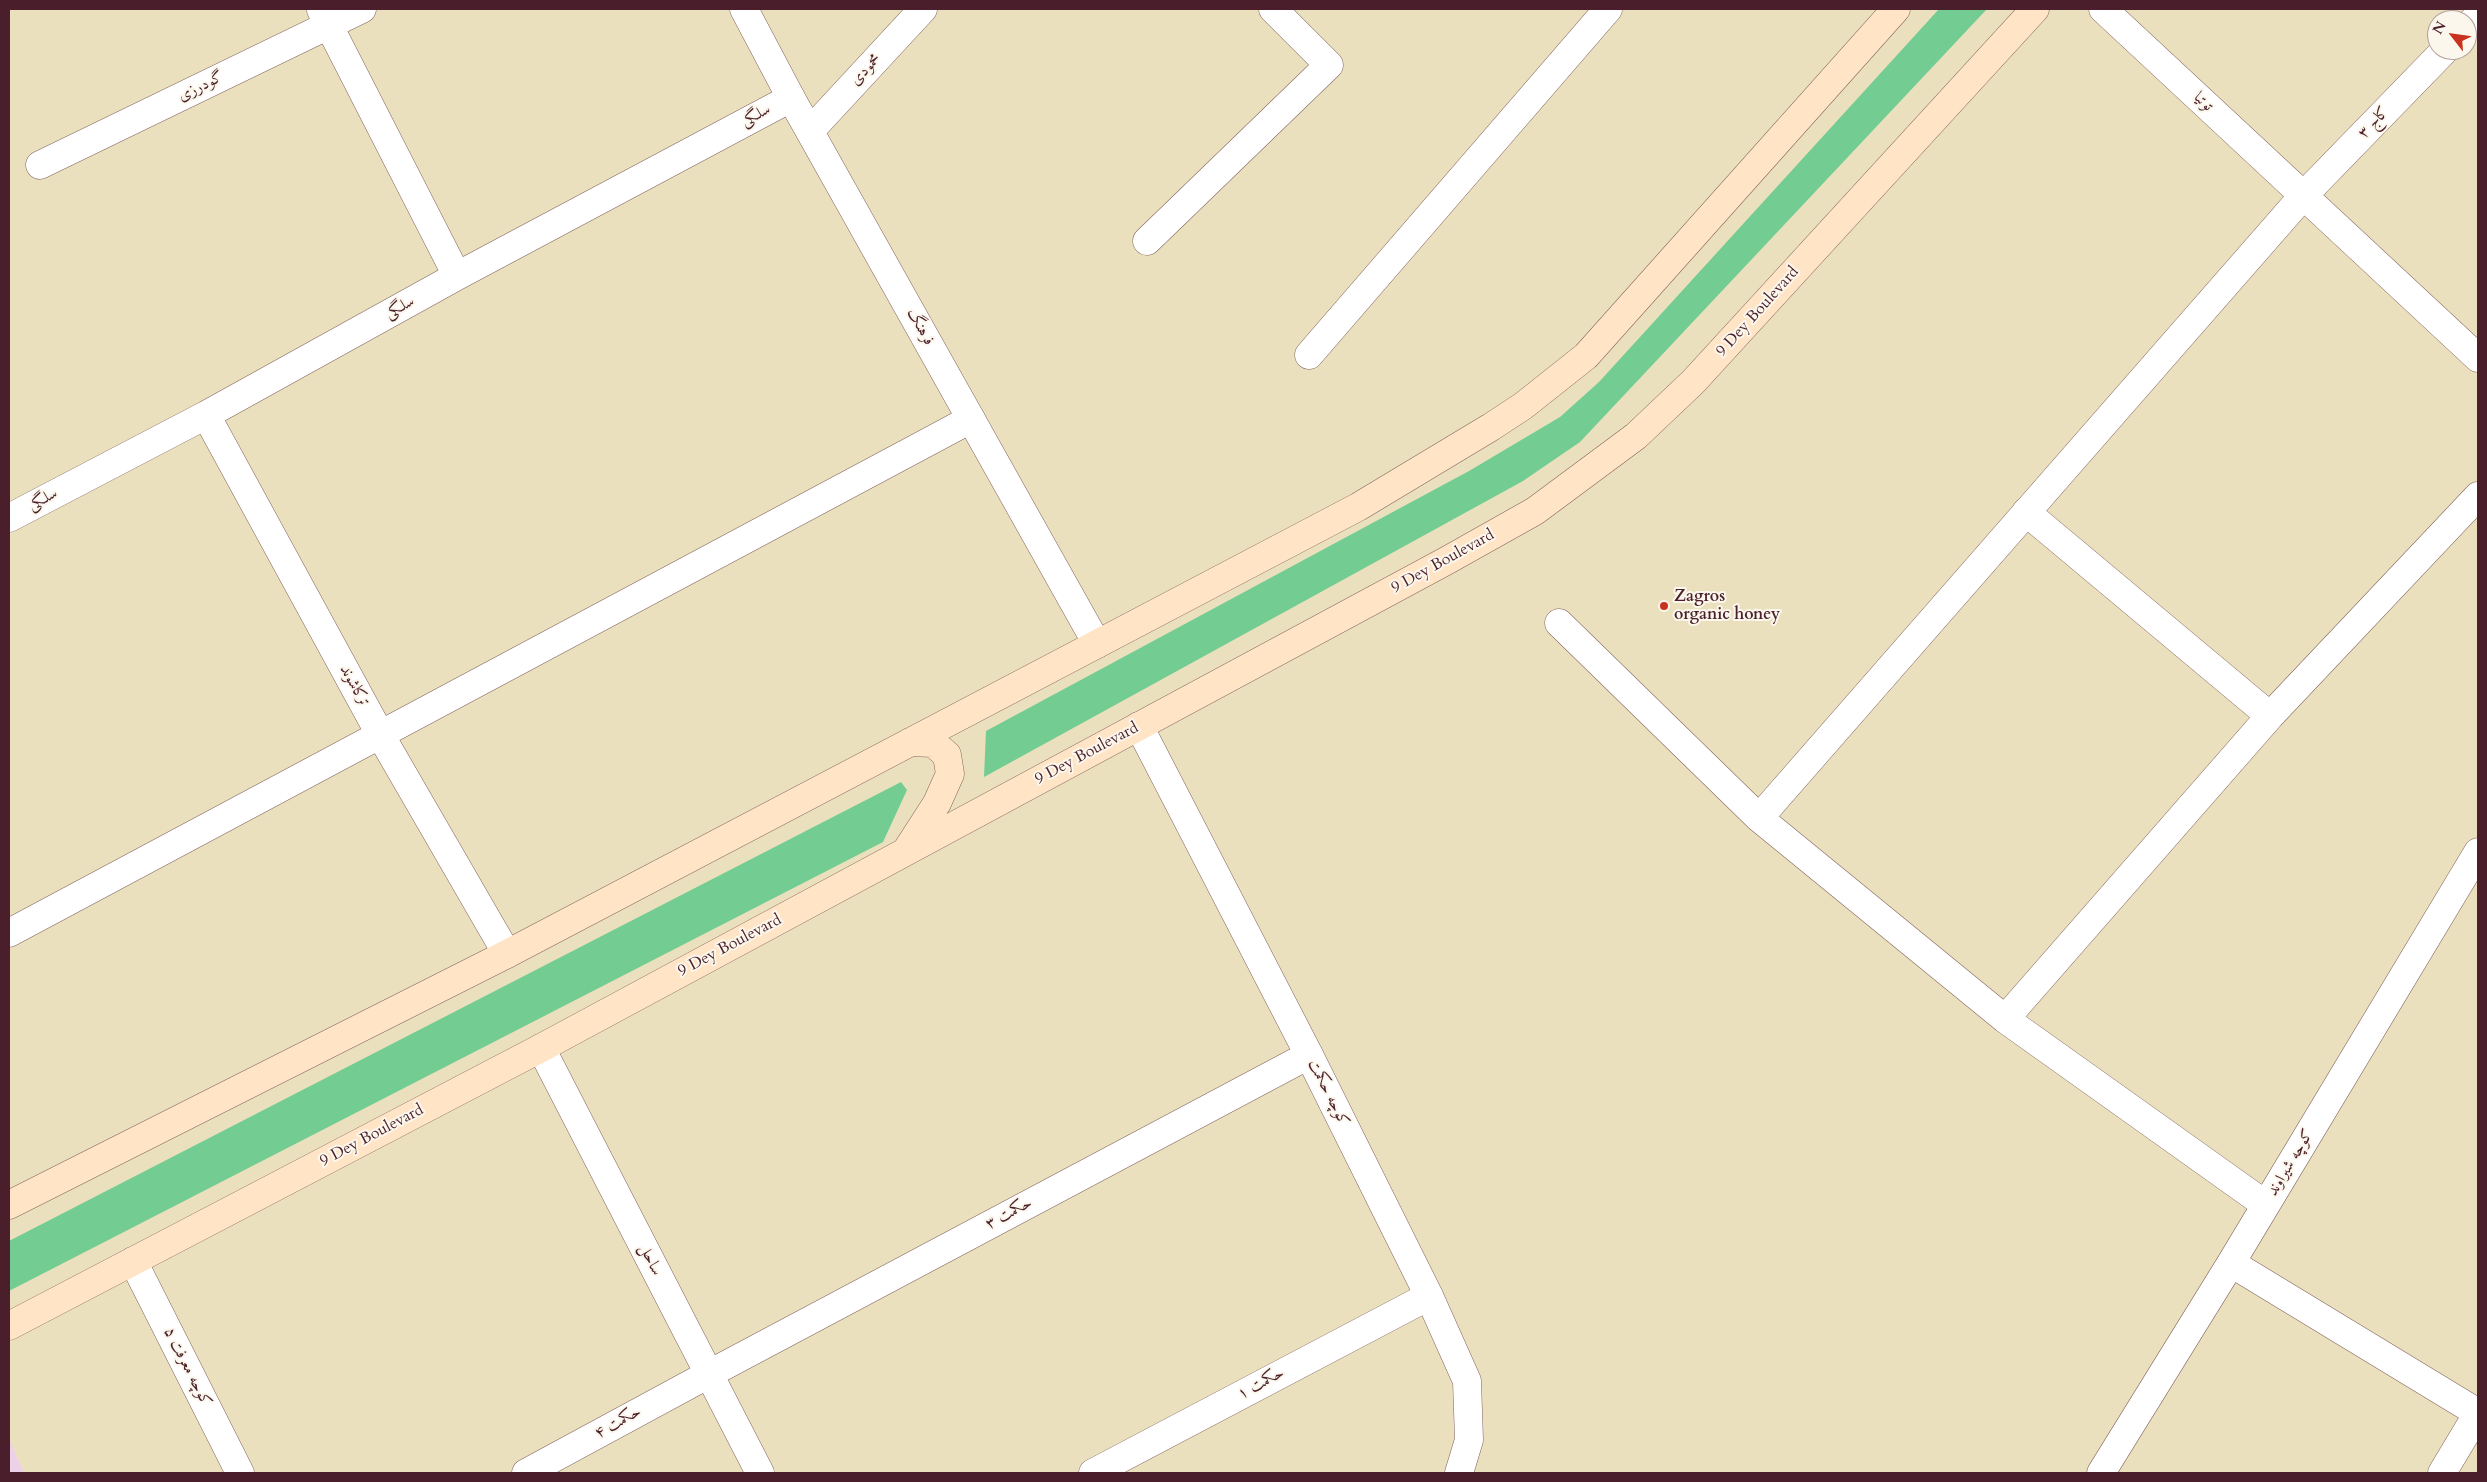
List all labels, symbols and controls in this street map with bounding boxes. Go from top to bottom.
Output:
north arrow [2427,10,2477,60]
text: N [2428,18,2451,38]
street label: محمودی [846,50,886,90]
street label: گودرزی [175,68,227,106]
street label: توتیا [2189,88,2217,116]
street label: سلگی [738,100,774,132]
street label: کاج ۳ [2354,103,2394,143]
street label: 9 Dey Boulevard [1713,263,1803,361]
street label: سلگی [382,292,418,324]
street label: فرهنگ [902,305,938,349]
street label: سلگی [25,484,61,516]
street label: 9 Dey Boulevard [1388,526,1498,598]
place label: Zagros organic honey [1674,587,1780,625]
marker: Zagros organic honey [1658,600,1670,612]
street label: ترکاشوند [335,662,373,710]
street label: 9 Dey Boulevard [1032,719,1142,789]
street label: 9 Dey Boulevard [675,911,785,981]
street label: کوچه حکمت [1303,1056,1353,1130]
street label: 9 Dey Boulevard [317,1101,427,1171]
street label: کوچه شیراوند [2264,1126,2318,1200]
street label: حکمت ۳ [982,1194,1036,1234]
street label: ساحل [634,1241,666,1279]
street label: کوچه معرفت ۵ [159,1324,215,1410]
street label: حکمت ۱ [1234,1364,1288,1404]
street label: حکمت ۴ [591,1402,645,1444]

